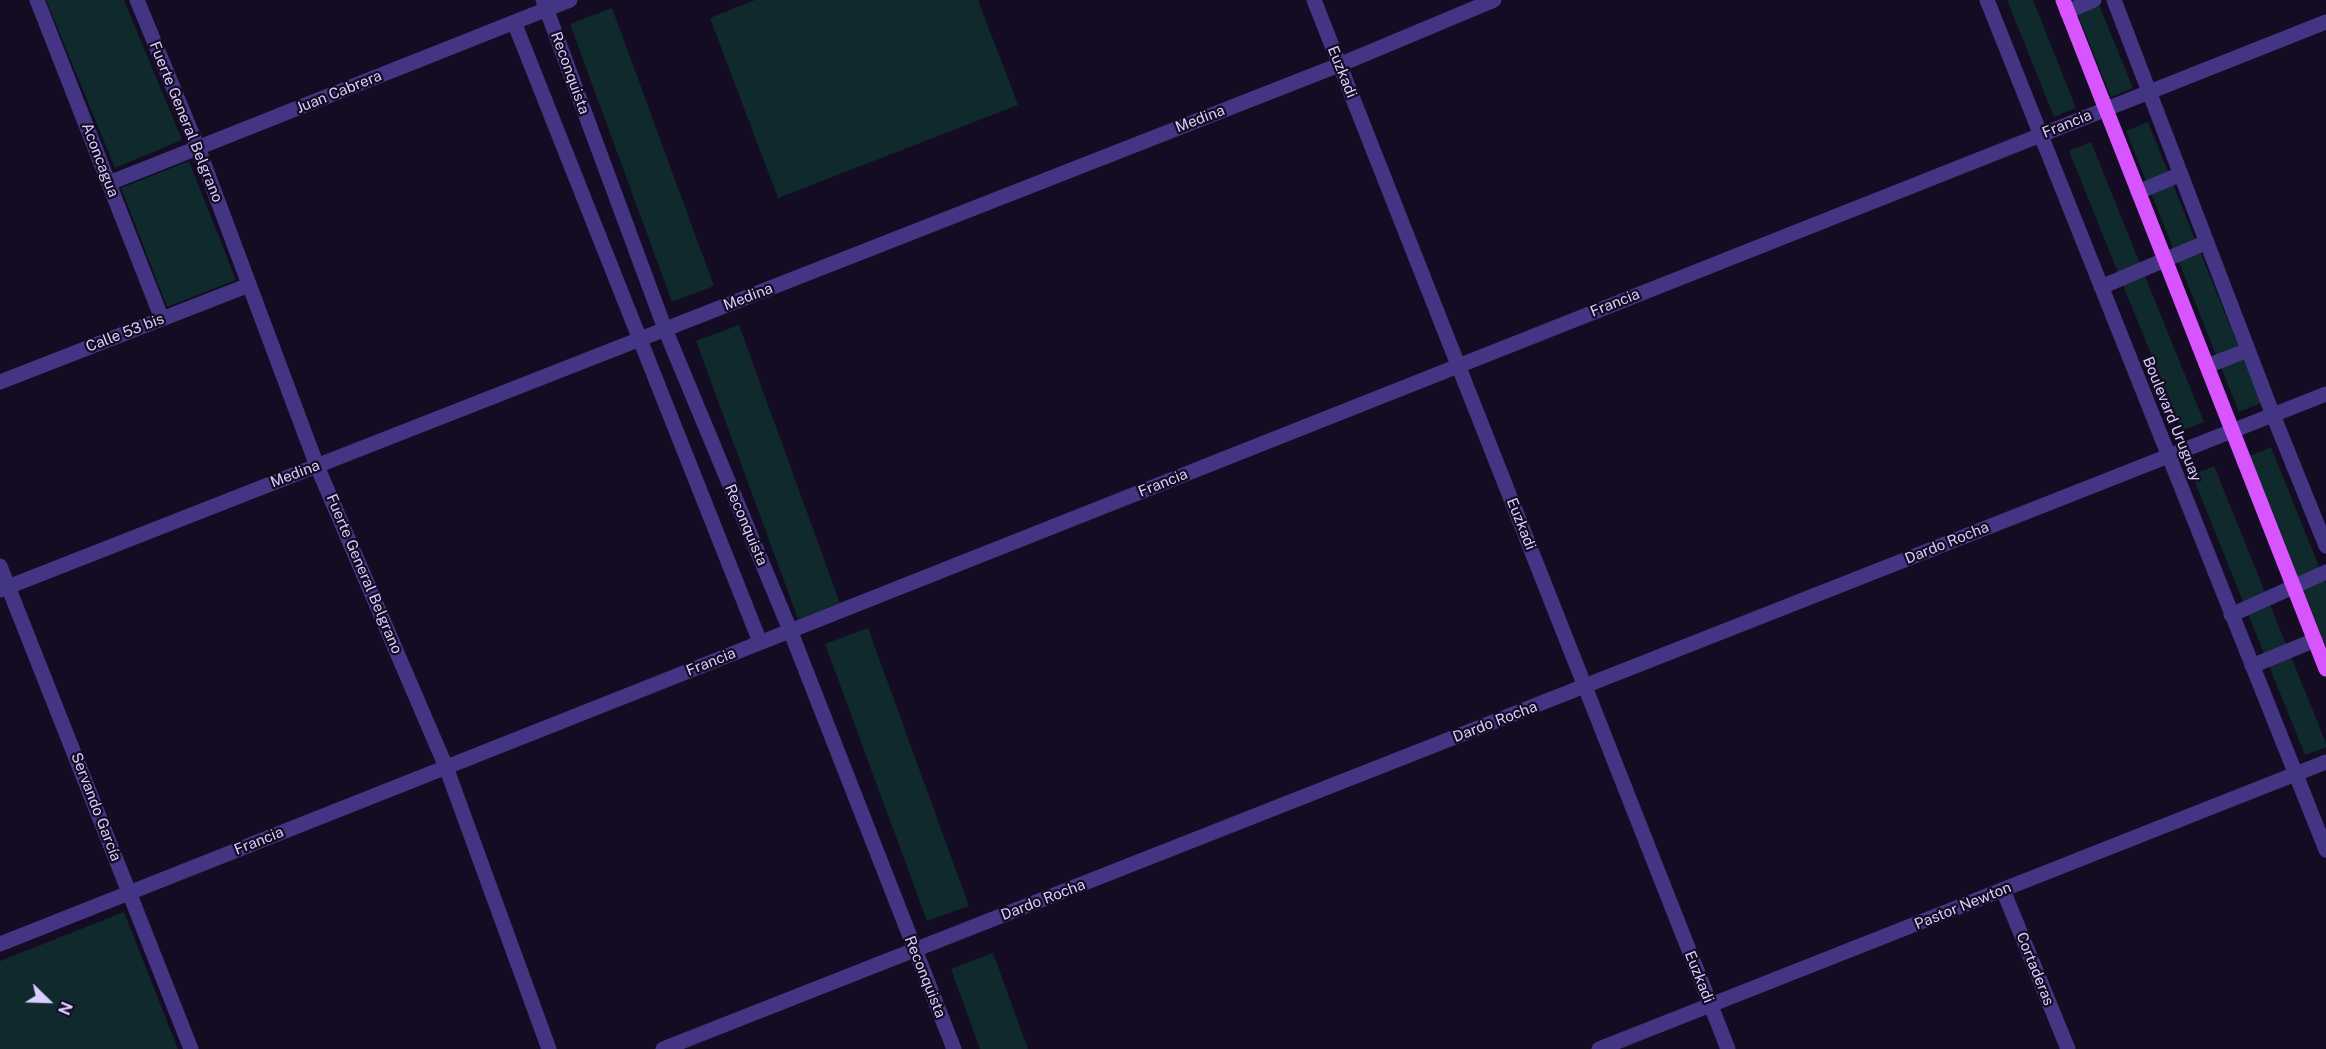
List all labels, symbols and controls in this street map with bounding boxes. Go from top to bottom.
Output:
street label: Reconquista [547,29,593,117]
street label: Fuerte General Belgrano [145,39,227,205]
street label: Euzkadi [1323,43,1361,101]
street label: Juan Cabrera [294,67,384,117]
street label: Medina [1173,101,1227,137]
street label: Francia [2040,106,2094,142]
street label: Aconcagua [78,120,122,200]
street label: Medina [721,279,775,315]
street label: Francia [1588,285,1642,321]
street label: Calle 53 bis [83,310,167,356]
street label: Boulevard Uruguay [2139,354,2205,484]
street label: Medina [268,456,322,492]
street label: Francia [1136,465,1190,501]
street label: Reconquista [721,482,771,568]
street label: Fuerte General Belgrano [322,491,406,657]
street label: Euzkadi [1502,495,1540,553]
street label: Dardo Rocha [1902,518,1992,568]
street label: Francia [684,644,738,680]
street label: Dardo Rocha [1450,698,1540,746]
street label: Servando García [67,750,125,864]
street label: Francia [232,823,286,859]
street label: Dardo Rocha [998,876,1088,924]
street label: Pastor Newton [1912,878,2014,934]
street label: Cortaderas [2012,930,2058,1008]
street label: Reconquista [900,933,950,1021]
street label: Euzkadi [1680,948,1718,1006]
north arrow [18,971,78,1031]
text: N [54,999,76,1018]

